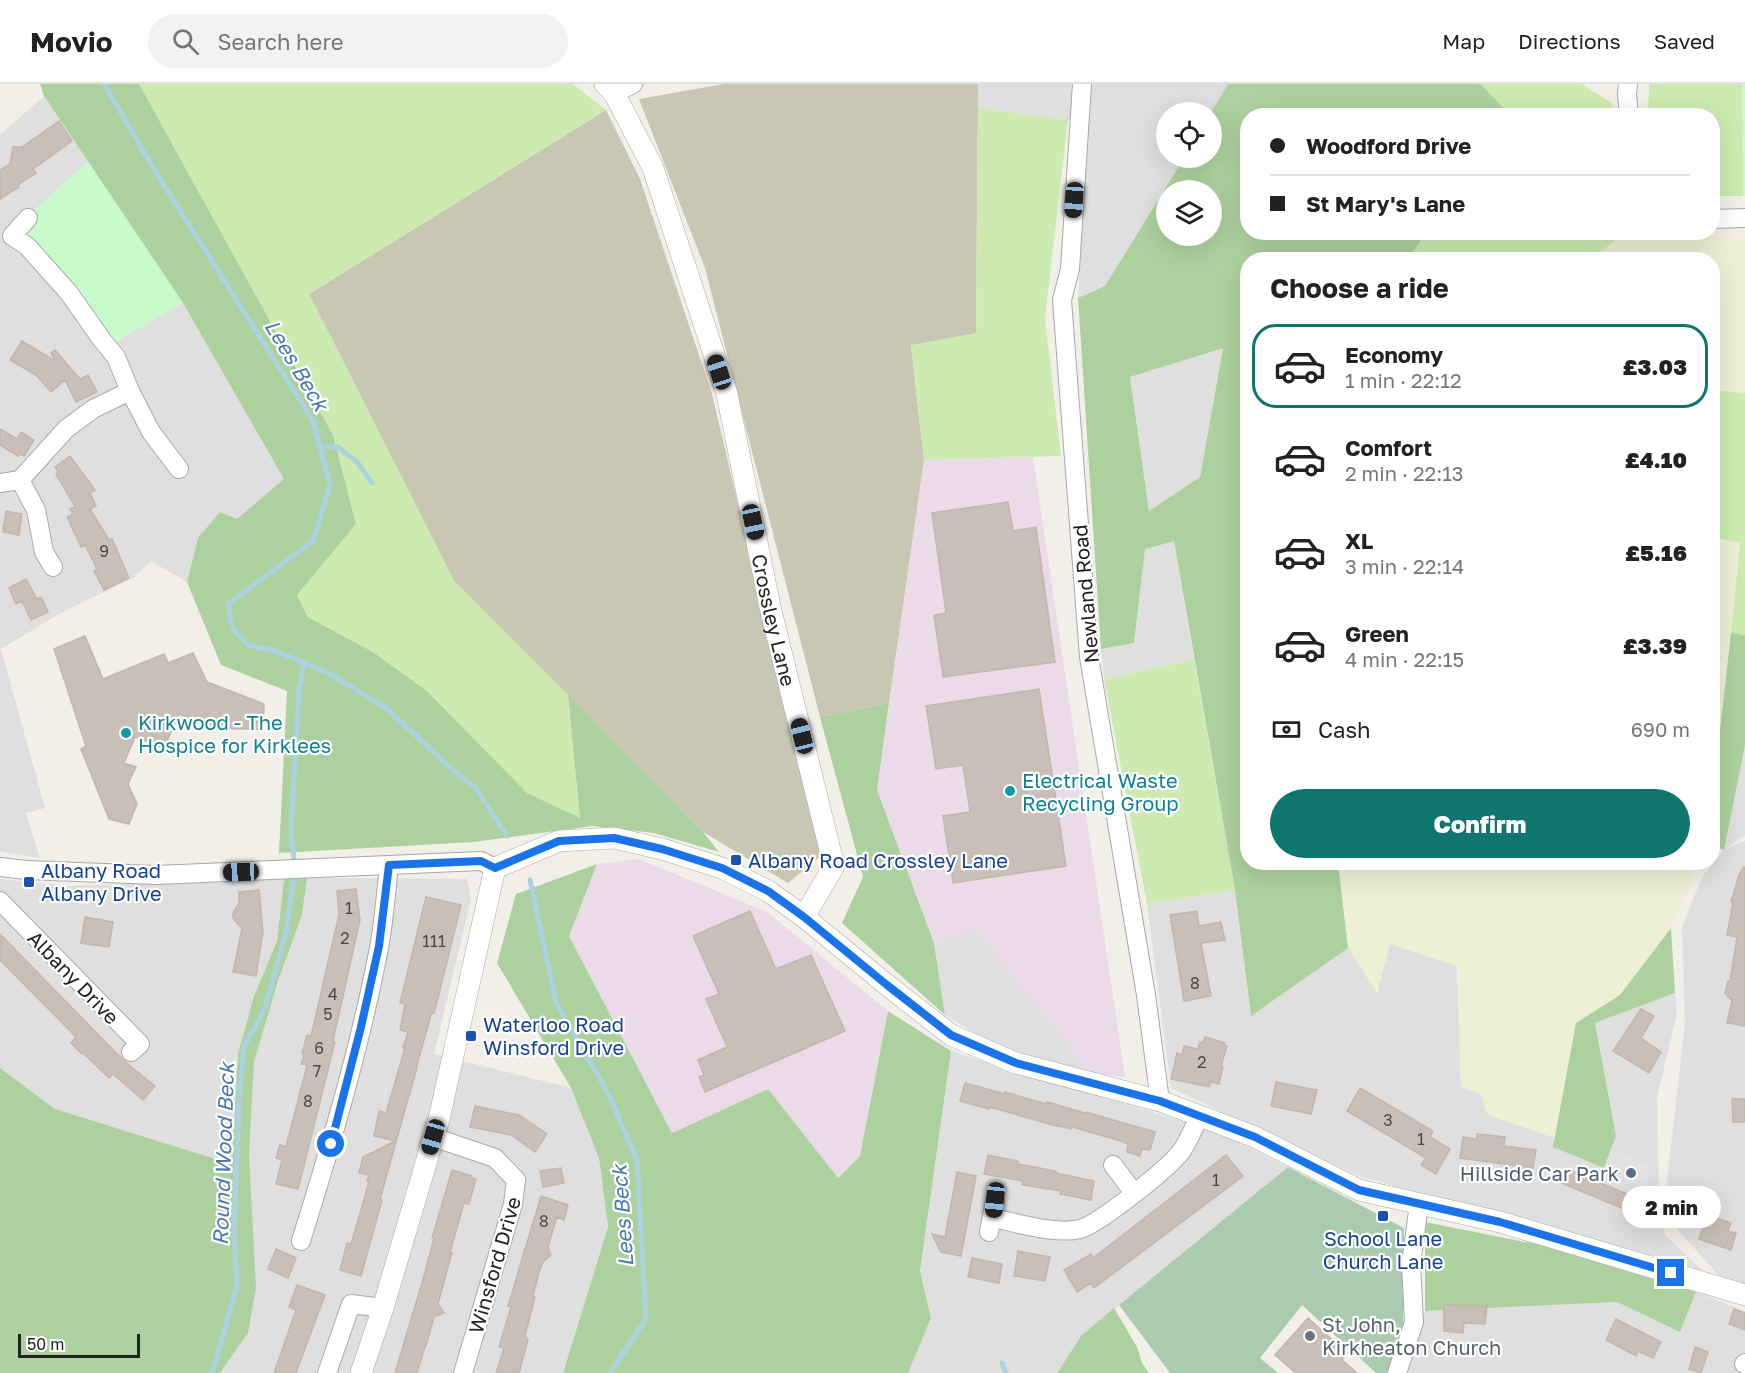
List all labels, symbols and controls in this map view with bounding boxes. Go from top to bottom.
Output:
search box [148,14,568,68]
text: Movio [30,25,112,58]
icon: search [169,25,202,58]
text: Search here [217,28,344,55]
text: Map [1442,28,1485,54]
text: Directions [1518,28,1621,54]
text: Saved [1654,28,1715,54]
map controls [1156,102,1222,246]
button: locate [1156,102,1222,168]
text: Woodford Drive [1306,132,1471,159]
button: layers [1156,180,1222,246]
car [1064,181,1084,219]
text: St Mary's Lane [1306,190,1465,217]
text: Choose a ride [1270,272,1449,304]
water label: Lees Beck [260,315,336,417]
icon: car [1273,339,1327,393]
text: Economy [1345,341,1443,368]
car [705,352,733,392]
text: £3.03 [1623,353,1687,380]
text: 1 min · 22:12 [1345,368,1462,392]
icon: car [1273,432,1327,486]
text: Comfort [1345,434,1432,461]
text: £4.10 [1625,446,1687,473]
text: 2 min · 22:13 [1345,461,1464,485]
car [740,503,766,541]
street label: Newland Road [1067,524,1103,664]
icon: car [1273,525,1327,579]
text: XL [1345,527,1373,554]
text: £5.16 [1625,539,1687,566]
house number: 9 [99,541,109,561]
street label: Crossley Lane [748,552,801,689]
text: 3 min · 22:14 [1345,554,1464,578]
icon: car [1273,618,1327,672]
text: Green [1345,620,1409,647]
text: £3.39 [1623,632,1687,659]
text: 4 min · 22:15 [1345,647,1464,671]
place label: Kirkwood - The Hospice for Kirklees [138,710,331,757]
icon: cash [1270,713,1303,746]
car [789,716,815,756]
text: Cash [1318,716,1371,743]
text: 690 m [1631,717,1690,741]
marker: Kirkwood - The Hospice for Kirklees [119,726,133,740]
place label: Electrical Waste Recycling Group [1022,768,1179,815]
marker: Electrical Waste Recycling Group [1003,784,1017,798]
button: Confirm [1270,789,1690,858]
place label: Albany Road Crossley Lane [748,848,1008,872]
marker: Albany Road Crossley Lane [729,853,743,867]
place label: Albany Road Albany Drive [41,858,162,905]
car [223,862,259,882]
marker: Albany Road Albany Drive [22,875,36,889]
house number: 1 [345,898,353,918]
street label: Albany Drive [23,925,125,1029]
house number: 2 [340,928,350,948]
house number: 111 [422,931,446,951]
house number: 8 [1190,973,1200,993]
house number: 4 [328,984,338,1004]
house number: 5 [323,1004,333,1024]
place label: Waterloo Road Winsford Drive [483,1012,624,1059]
marker: Waterloo Road Winsford Drive [464,1029,478,1043]
house number: 6 [314,1038,324,1058]
house number: 2 [1197,1052,1207,1072]
water label: Round Wood Beck [207,1060,239,1246]
house number: 7 [313,1061,321,1081]
house number: 8 [303,1091,313,1111]
house number: 3 [1383,1110,1393,1130]
car [419,1117,447,1157]
house number: 1 [1417,1129,1425,1149]
route start [317,1130,344,1157]
place label: Hillside Car Park [1460,1161,1619,1185]
water label: Lees Beck [605,1162,639,1268]
marker: Hillside Car Park [1624,1166,1638,1180]
house number: 1 [1212,1170,1220,1190]
car [984,1181,1006,1219]
callout: 2 min [1622,1186,1720,1228]
street label: Winsford Drive [463,1194,525,1336]
text: 2 min [1645,1195,1698,1219]
marker: School Lane Church Lane [1376,1209,1390,1223]
house number: 8 [539,1211,549,1231]
place label: School Lane Church Lane [1323,1226,1443,1273]
route end [1657,1259,1684,1286]
place label: St John, Kirkheaton Church [1322,1312,1501,1359]
marker: St John, Kirkheaton Church [1303,1329,1317,1343]
scale bar [18,1331,140,1358]
text: 50 m [27,1334,64,1354]

